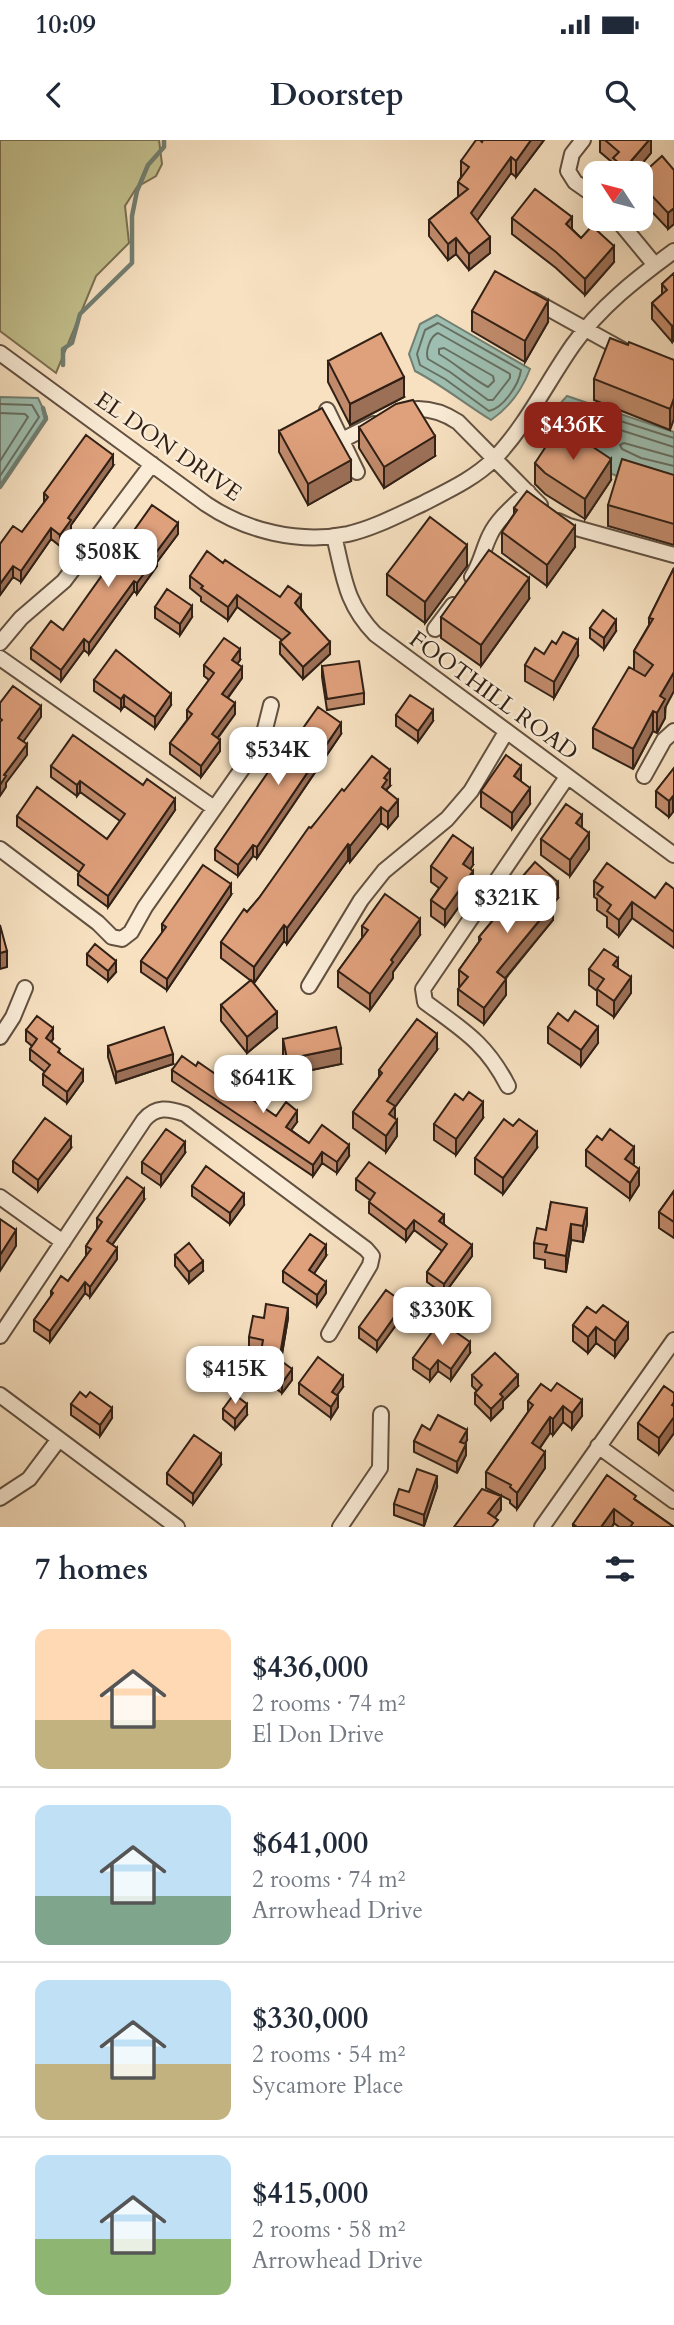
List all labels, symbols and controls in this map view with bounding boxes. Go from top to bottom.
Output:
text: 10:09 [35,7,96,42]
text: Doorstep [270,73,404,117]
icon: back [35,76,73,114]
icon: search [601,76,639,114]
north arrow [583,161,653,231]
map controls [583,161,653,231]
street label: EL DON DRIVE [89,384,248,509]
pin: $436K [524,402,622,462]
text: $436K [540,409,606,440]
pin: $508K [59,530,157,589]
text: $508K [75,536,141,567]
street label: FOOTHILL ROAD [403,624,584,767]
pin: $534K [229,728,327,787]
text: $534K [245,734,311,765]
pin: $321K [458,876,556,935]
text: $321K [474,882,540,913]
pin: $641K [214,1056,312,1115]
text: $641K [230,1062,296,1093]
pin: $330K [393,1288,491,1347]
text: $330K [409,1294,475,1325]
pin: $415K [186,1346,284,1406]
text: $415K [202,1353,268,1384]
text: 7 homes [35,1549,148,1590]
icon: filters [601,1550,639,1588]
text: $436,000 [252,1647,368,1688]
icon: home [91,1657,175,1741]
text: 2 rooms · 74 m² [252,1688,405,1719]
text: El Don Drive [252,1719,384,1750]
text: $641,000 [252,1823,368,1864]
icon: home [91,1833,175,1917]
text: 2 rooms · 74 m² [252,1864,405,1895]
text: Arrowhead Drive [252,1895,423,1926]
text: $330,000 [252,1998,368,2039]
icon: home [91,2008,175,2092]
text: 2 rooms · 54 m² [252,2039,405,2070]
text: Sycamore Place [252,2070,403,2101]
text: $415,000 [252,2173,368,2214]
icon: home [91,2183,175,2267]
text: 2 rooms · 58 m² [252,2214,405,2245]
text: Arrowhead Drive [252,2245,423,2276]

